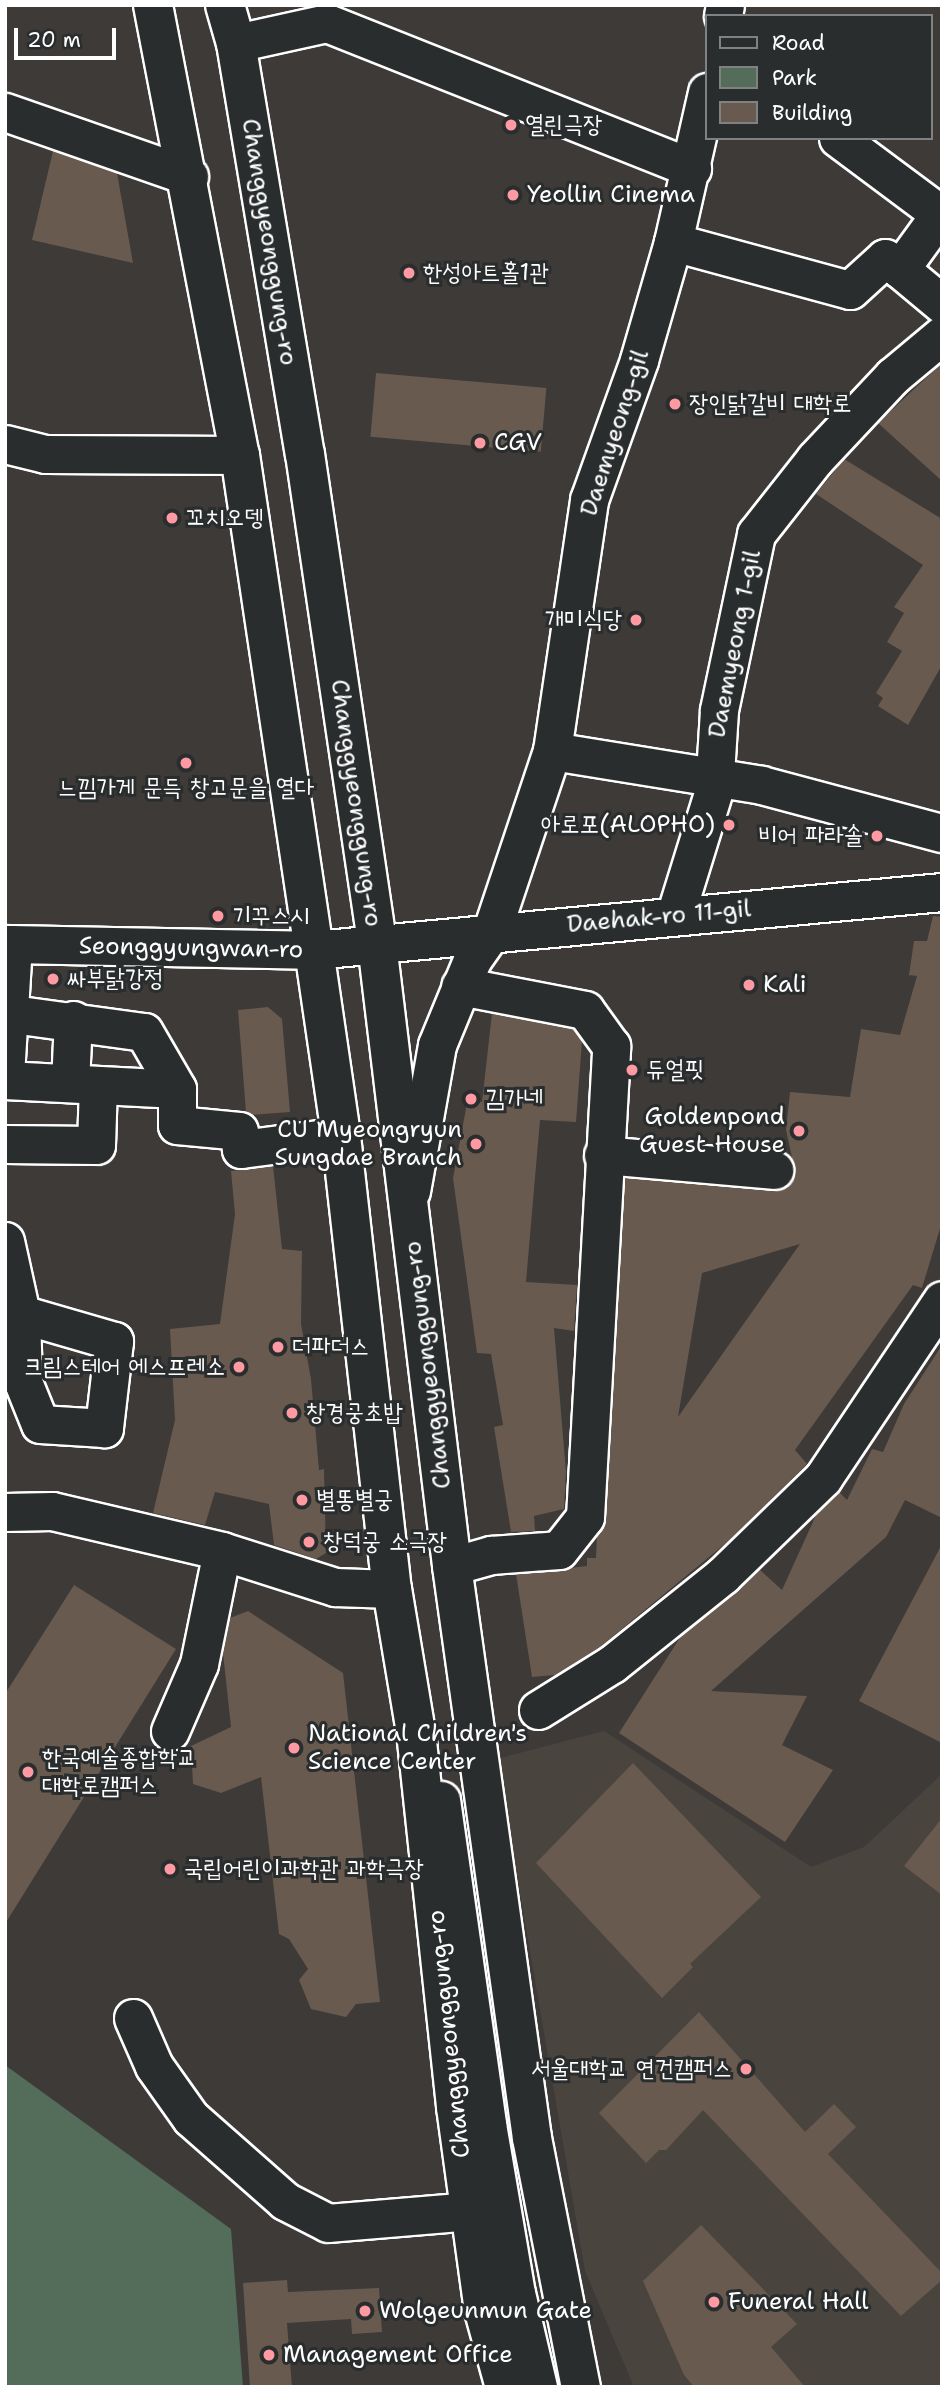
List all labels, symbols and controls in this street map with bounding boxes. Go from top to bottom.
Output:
scale bar [18,14,119,58]
legend [706,14,933,140]
text: 20 m [27,26,81,54]
text: Road [772,29,825,57]
text: Park [772,64,817,92]
text: Building [772,99,852,127]
place label: 열린극장 [525,111,602,139]
street label: Changgyeonggung-ro [235,117,303,367]
marker: 열린극장 [503,117,519,133]
place label: Yeollin Cinema [527,181,695,209]
marker: Yeollin Cinema [505,187,521,203]
place label: 한성아트홀1관 [423,259,549,287]
marker: 한성아트홀1관 [401,265,417,281]
street label: Daemyeong-gil [575,346,655,520]
place label: 장인닭갈비 대학로 [689,390,852,418]
marker: 장인닭갈비 대학로 [667,396,683,412]
place label: CGV [494,429,542,457]
marker: CGV [472,435,488,451]
place label: 꼬치오뎅 [186,504,263,532]
marker: 꼬치오뎅 [164,510,180,526]
street label: Daemyeong 1-gil [703,548,767,740]
place label: 개미식당 [545,606,622,634]
marker: 개미식당 [628,612,644,628]
street label: Changgyeonggung-ro [324,677,388,929]
marker: 느낌가게 문득 창고문을 열다 [178,755,194,771]
place label: 느낌가게 문득 창고문을 열다 [58,774,314,802]
place label: 아로포(ALOPHO) [541,811,715,839]
marker: 아로포(ALOPHO) [721,817,737,833]
place label: 비어 파라솔 [758,822,863,850]
marker: 비어 파라솔 [869,828,885,844]
street label: Daehak-ro 11-gil [566,895,752,939]
place label: 기꾸스시 [232,902,309,930]
marker: 기꾸스시 [210,908,226,924]
street label: Seonggyungwan-ro [79,932,303,964]
place label: 싸부닭강정 [67,965,164,993]
marker: 싸부닭강정 [45,971,61,987]
place label: Kali [763,971,807,999]
marker: Kali [741,977,757,993]
place label: 듀얼핏 [646,1056,704,1084]
marker: 듀얼핏 [624,1062,640,1078]
place label: 김가네 [485,1085,543,1113]
marker: 김가네 [463,1091,479,1107]
place label: Goldenpond Guest House [639,1103,785,1159]
place label: CU Myeongryun Sungdae Branch [275,1116,462,1172]
marker: Goldenpond Guest House [791,1123,807,1139]
marker: CU Myeongryun Sungdae Branch [468,1136,484,1152]
street label: Changgyeonggung-ro [399,1239,457,1491]
place label: 더파더스 [292,1333,369,1361]
marker: 더파더스 [270,1339,286,1355]
place label: 크림스테어 에스프레소 [24,1353,225,1381]
marker: 크림스테어 에스프레소 [231,1359,247,1375]
place label: 창경궁초밥 [306,1399,403,1427]
marker: 창경궁초밥 [284,1405,300,1421]
place label: 별똥별궁 [316,1486,393,1514]
marker: 별똥별궁 [294,1492,310,1508]
place label: 창덕궁 소극장 [323,1528,447,1556]
marker: 창덕궁 소극장 [301,1534,317,1550]
place label: National Children's Science Center [308,1720,527,1776]
marker: National Children's Science Center [286,1740,302,1756]
place label: 한국예술종합학교 대학로캠퍼스 [42,1744,196,1800]
marker: 한국예술종합학교 대학로캠퍼스 [20,1764,36,1780]
place label: 국립어린이과학관 과학극장 [184,1855,424,1883]
marker: 국립어린이과학관 과학극장 [162,1861,178,1877]
street label: Changgyeonggung-ro [422,1908,476,2160]
place label: 서울대학교 연건캠퍼스 [531,2055,732,2083]
marker: 서울대학교 연건캠퍼스 [738,2061,754,2077]
place label: Funeral Hall [728,2288,869,2316]
marker: Funeral Hall [706,2294,722,2310]
place label: Wolgeunmun Gate [379,2297,592,2325]
marker: Wolgeunmun Gate [357,2303,373,2319]
place label: Management Office [283,2341,513,2369]
marker: Management Office [261,2347,277,2363]

